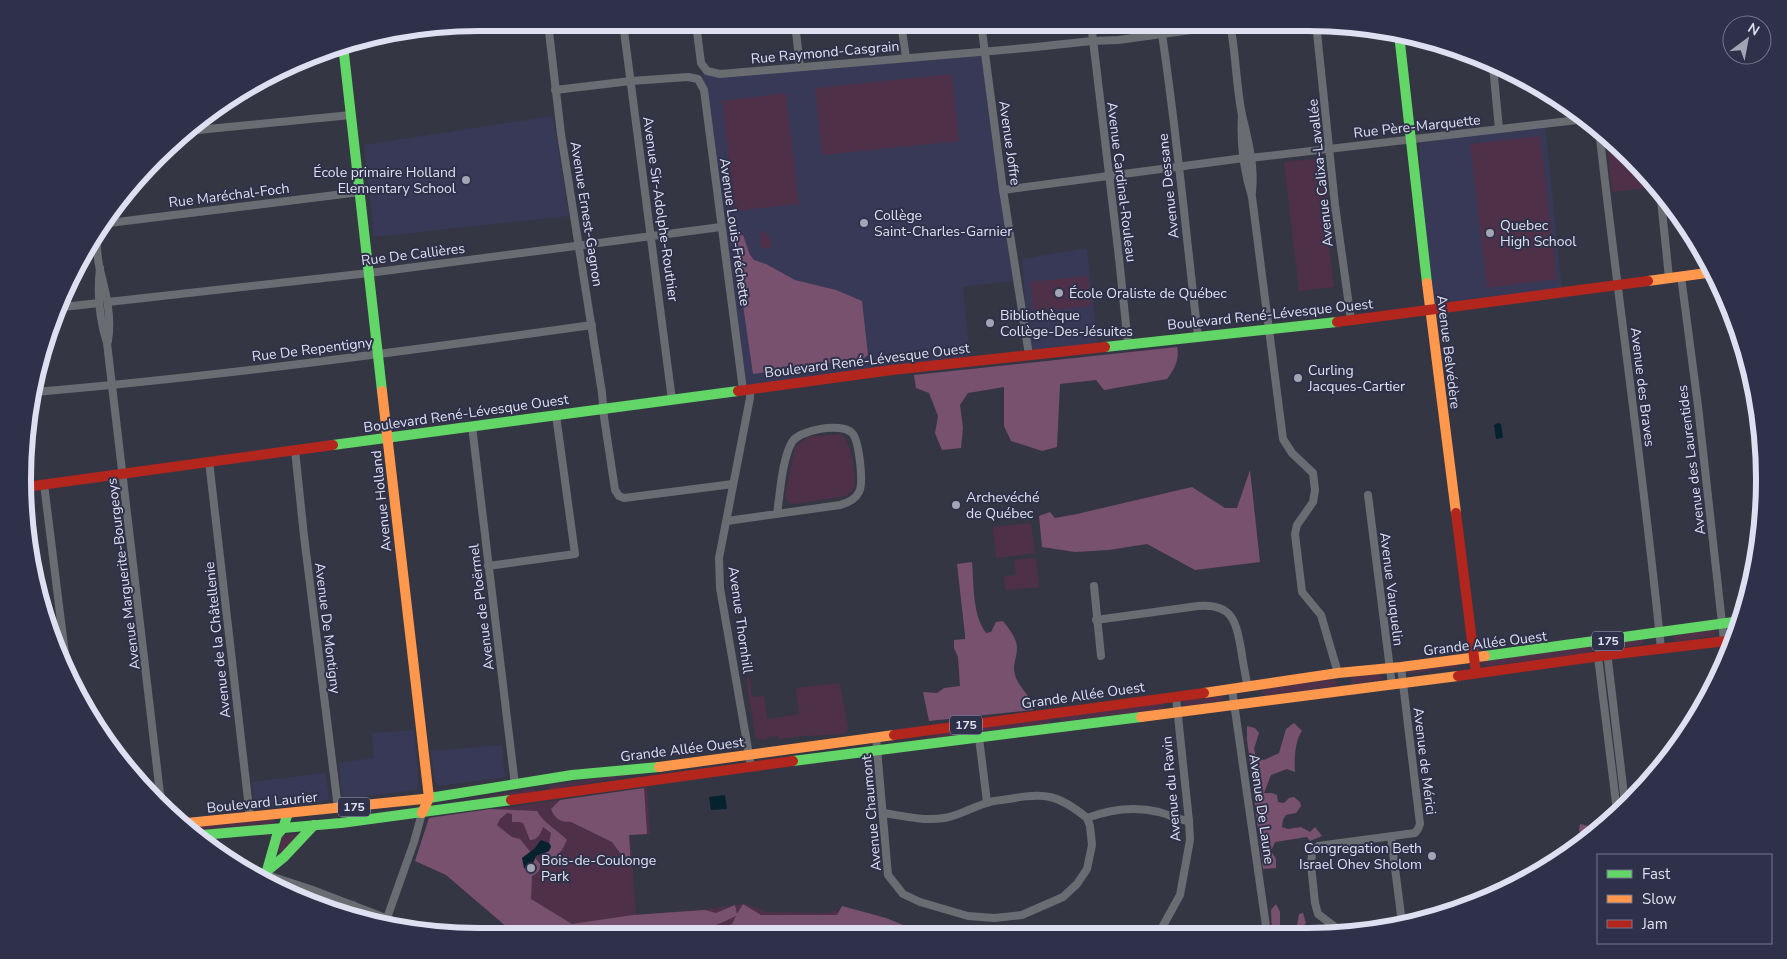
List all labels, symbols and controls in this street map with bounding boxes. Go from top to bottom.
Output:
north arrow [1722,15,1772,65]
text: N [1744,19,1763,40]
street label: Rue Raymond-Casgrain [750,37,900,68]
street label: Avenue Calixa-Lavallée [1303,98,1338,248]
street label: Avenue Joffre [994,100,1025,186]
street label: Avenue Cardinal-Rouleau [1102,101,1141,263]
street label: Rue Père-Marquette [1353,110,1481,143]
street label: Avenue Sir-Adolphe-Routhier [638,115,683,303]
street label: Avenue Dessane [1154,133,1183,239]
street label: Avenue Ernest-Gagnon [566,140,607,288]
street label: Avenue Louis-Fréchette [715,157,754,307]
place label: École primaire Holland Elementary School [313,163,457,198]
marker: École primaire Holland Elementary School [460,174,472,186]
street label: Rue Maréchal-Foch [168,179,291,212]
place label: Collège Saint-Charles-Garnier [874,206,1012,241]
place label: Quebec High School [1500,216,1577,251]
marker: Collège Saint-Charles-Garnier [858,217,870,229]
marker: Quebec High School [1484,227,1496,239]
street label: Rue De Callières [360,239,466,270]
place label: École Oraliste de Québec [1069,284,1227,303]
marker: École Oraliste de Québec [1053,287,1065,299]
street label: Boulevard René-Lévesque Ouest [1166,294,1374,335]
street label: Avenue Belvédère [1432,294,1465,410]
place label: Bibliothèque Collège-Des-Jésuites [1000,306,1133,341]
marker: Bibliothèque Collège-Des-Jésuites [984,317,996,329]
street label: Avenue des Braves [1626,326,1659,448]
street label: Rue De Repentigny [251,333,374,366]
street label: Boulevard René-Lévesque Ouest [763,338,971,383]
place label: Curling Jacques-Cartier [1307,361,1405,396]
marker: Curling Jacques-Cartier [1292,372,1304,384]
street label: Avenue des Laurentides [1673,384,1710,536]
street label: Boulevard René-Lévesque Ouest [362,390,570,437]
street label: Avenue Holland [367,449,396,552]
street label: Avenue Marguerite-Bourgeoys [102,477,145,671]
place label: Archevéché de Québec [966,488,1039,523]
marker: Archevéché de Québec [950,499,962,511]
street label: Avenue Vauquelin [1375,531,1408,647]
street label: Avenue de Ploërmel [464,542,499,671]
street label: Avenue de la Châtellenie [200,561,235,719]
street label: Avenue De Montigny [310,561,345,695]
street label: Avenue Thornhill [724,565,758,676]
street label: Grande Allée Ouest [1422,626,1548,660]
road number: 175 [1592,631,1624,650]
street label: Grande Allée Ouest [1020,677,1146,714]
street label: Avenue de Mérici [1409,706,1441,816]
road number: 175 [950,716,982,734]
street label: Grande Allée Ouest [619,732,745,766]
street label: Avenue du Ravin [1157,735,1186,843]
street label: Avenue De Laune [1244,753,1279,865]
street label: Avenue Chaumont [857,754,886,872]
street label: Boulevard Laurier [206,787,318,818]
road number: 175 [338,798,370,816]
place label: Congregation Beth Israel Ohev Sholom [1299,839,1422,874]
marker: Congregation Beth Israel Ohev Sholom [1426,850,1438,862]
place label: Bois-de-Coulonge Park [541,851,656,886]
legend [1597,854,1772,944]
marker: Bois-de-Coulonge Park [525,862,537,874]
text: Fast [1642,864,1671,884]
text: Slow [1642,889,1677,909]
text: Jam [1641,914,1668,934]

